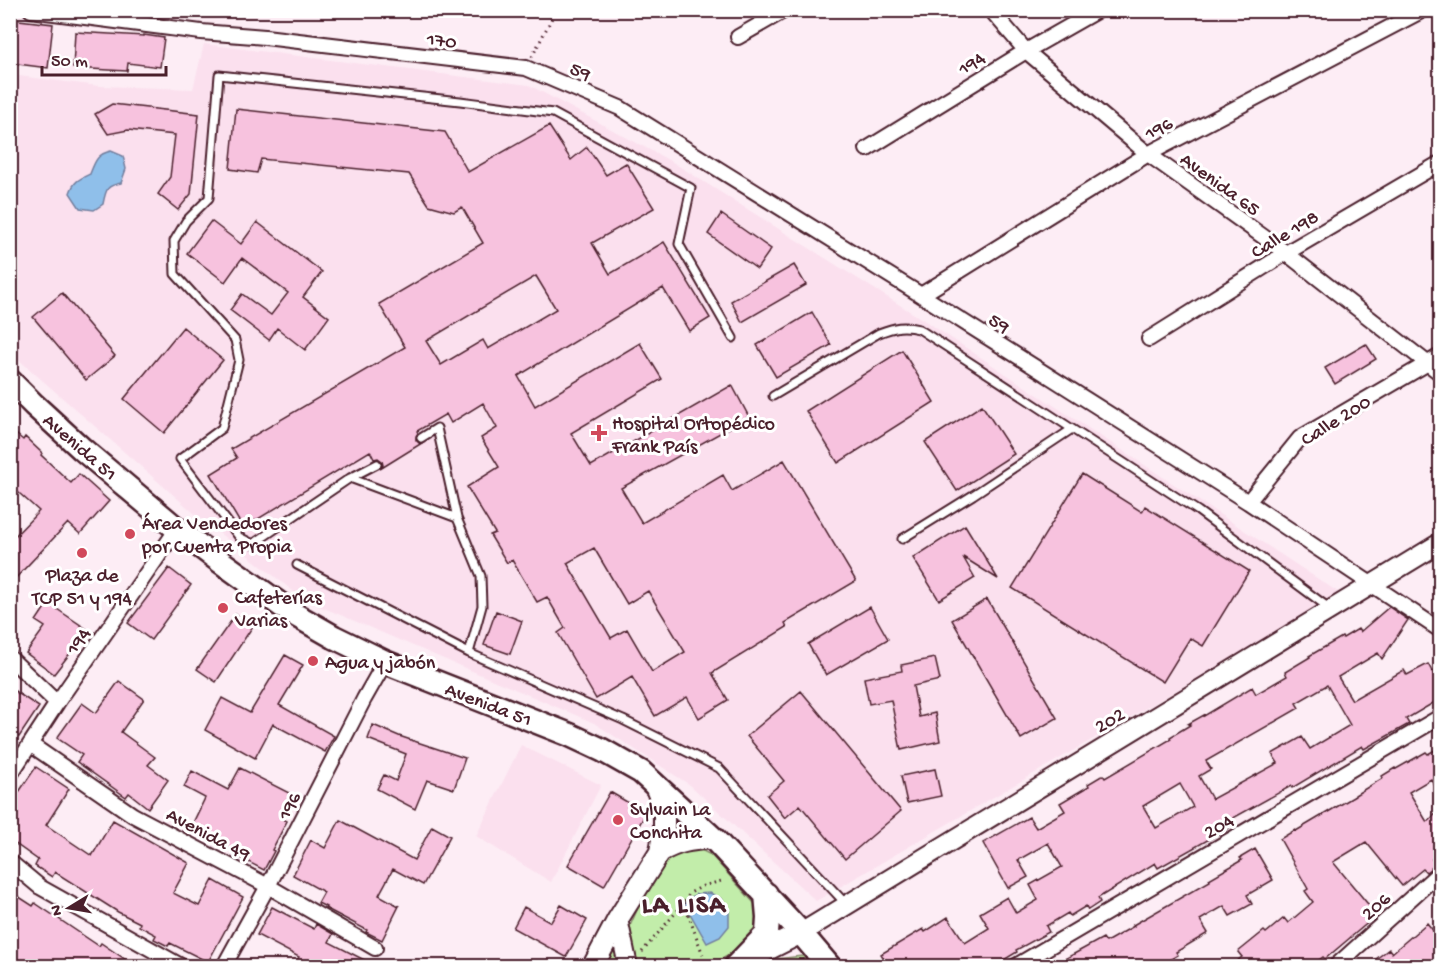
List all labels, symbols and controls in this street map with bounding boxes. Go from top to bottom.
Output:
street label: 170 [424,29,458,56]
scale bar [42,39,166,77]
street label: 194 [954,48,991,83]
text: 50 m [51,52,88,73]
street label: 59 [566,59,594,88]
street label: 196 [1141,113,1178,147]
street label: Avenida 65 [1175,149,1263,222]
street label: Calle 198 [1248,207,1324,265]
street label: 59 [983,310,1013,340]
street label: Calle 200 [1298,391,1376,452]
street label: Avenida 51 [37,410,121,487]
place label: Hospital Ortopédico Frank País [611,414,775,460]
marker: Hospital Ortopédico Frank País [590,424,608,442]
place label: Área Vendedores por Cuenta Propia [141,512,293,560]
marker: Área Vendedores por Cuenta Propia [123,527,137,541]
marker: Plaza de TCP 51 y 194 [75,546,89,560]
place label: Plaza de TCP 51 y 194 [31,566,132,612]
place label: Cafeterías Varias [234,588,322,634]
marker: Cafeterías Varias [216,601,230,615]
street label: 194 [62,624,97,661]
place label: Agua y jabón [325,653,436,676]
marker: Agua y jabón [306,654,320,668]
street label: Avenida 51 [441,679,534,733]
street label: 202 [1092,704,1130,740]
street label: 196 [274,788,308,825]
place label: Sylvain La Conchita [630,800,711,846]
street label: Avenida 49 [161,804,253,868]
street label: 204 [1201,810,1239,846]
marker: Sylvain La Conchita [611,813,625,827]
north arrow [39,878,99,938]
street label: 206 [1358,888,1397,927]
district label: LA LISA [642,892,726,923]
text: N [47,903,68,917]

